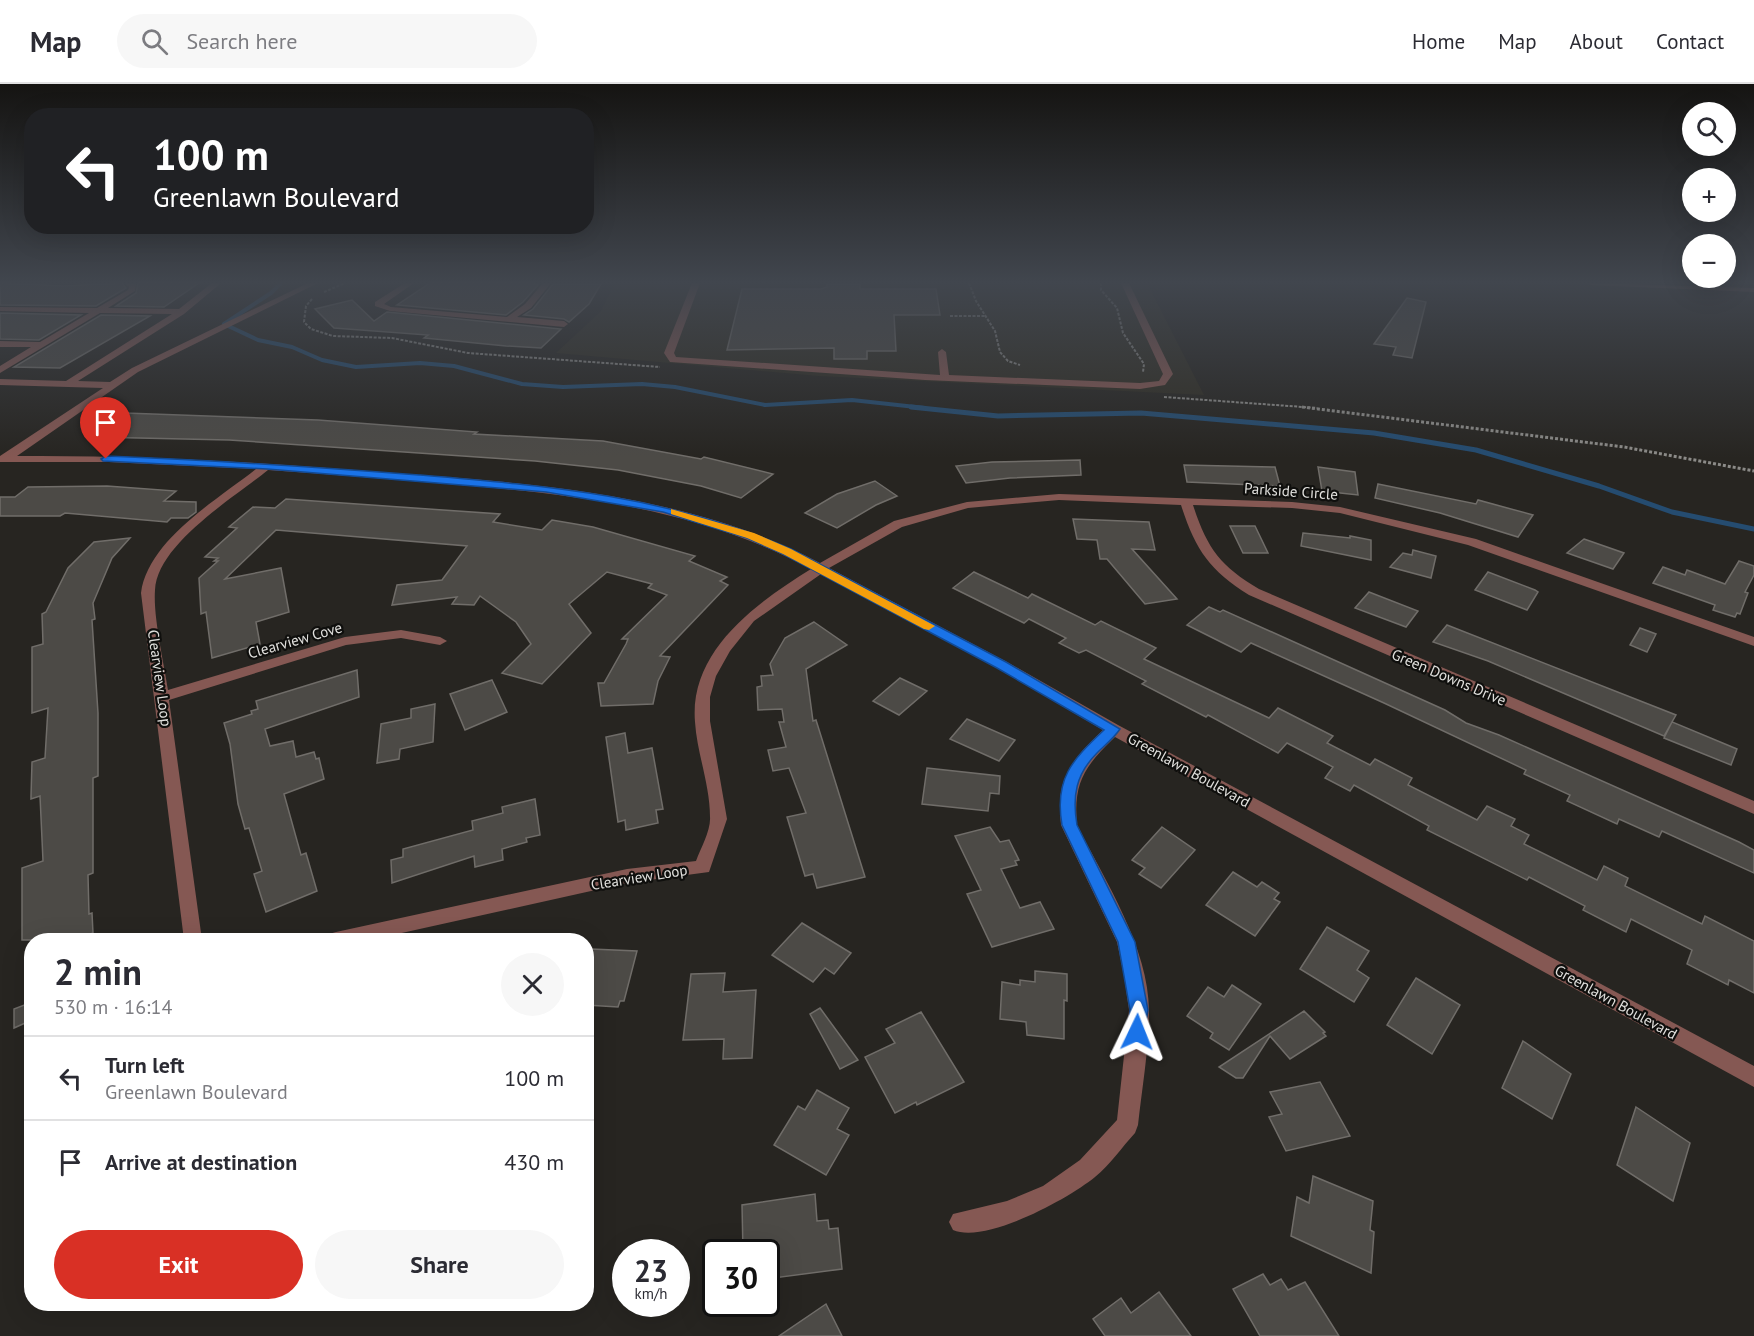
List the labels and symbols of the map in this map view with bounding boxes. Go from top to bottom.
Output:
pin [80,397,131,459]
street label: Parkside Circle [1243,478,1339,504]
street label: Clearview Cove [246,617,344,663]
street label: Clearview Loop [144,628,176,728]
street label: Green Downs Drive [1389,644,1509,710]
street label: Greenlawn Boulevard [1124,728,1254,812]
street label: Clearview Loop [589,860,689,894]
street label: Greenlawn Boulevard [1551,960,1681,1044]
position arrow [1105,1000,1169,1064]
speed limit sign: 30 [702,1239,780,1317]

